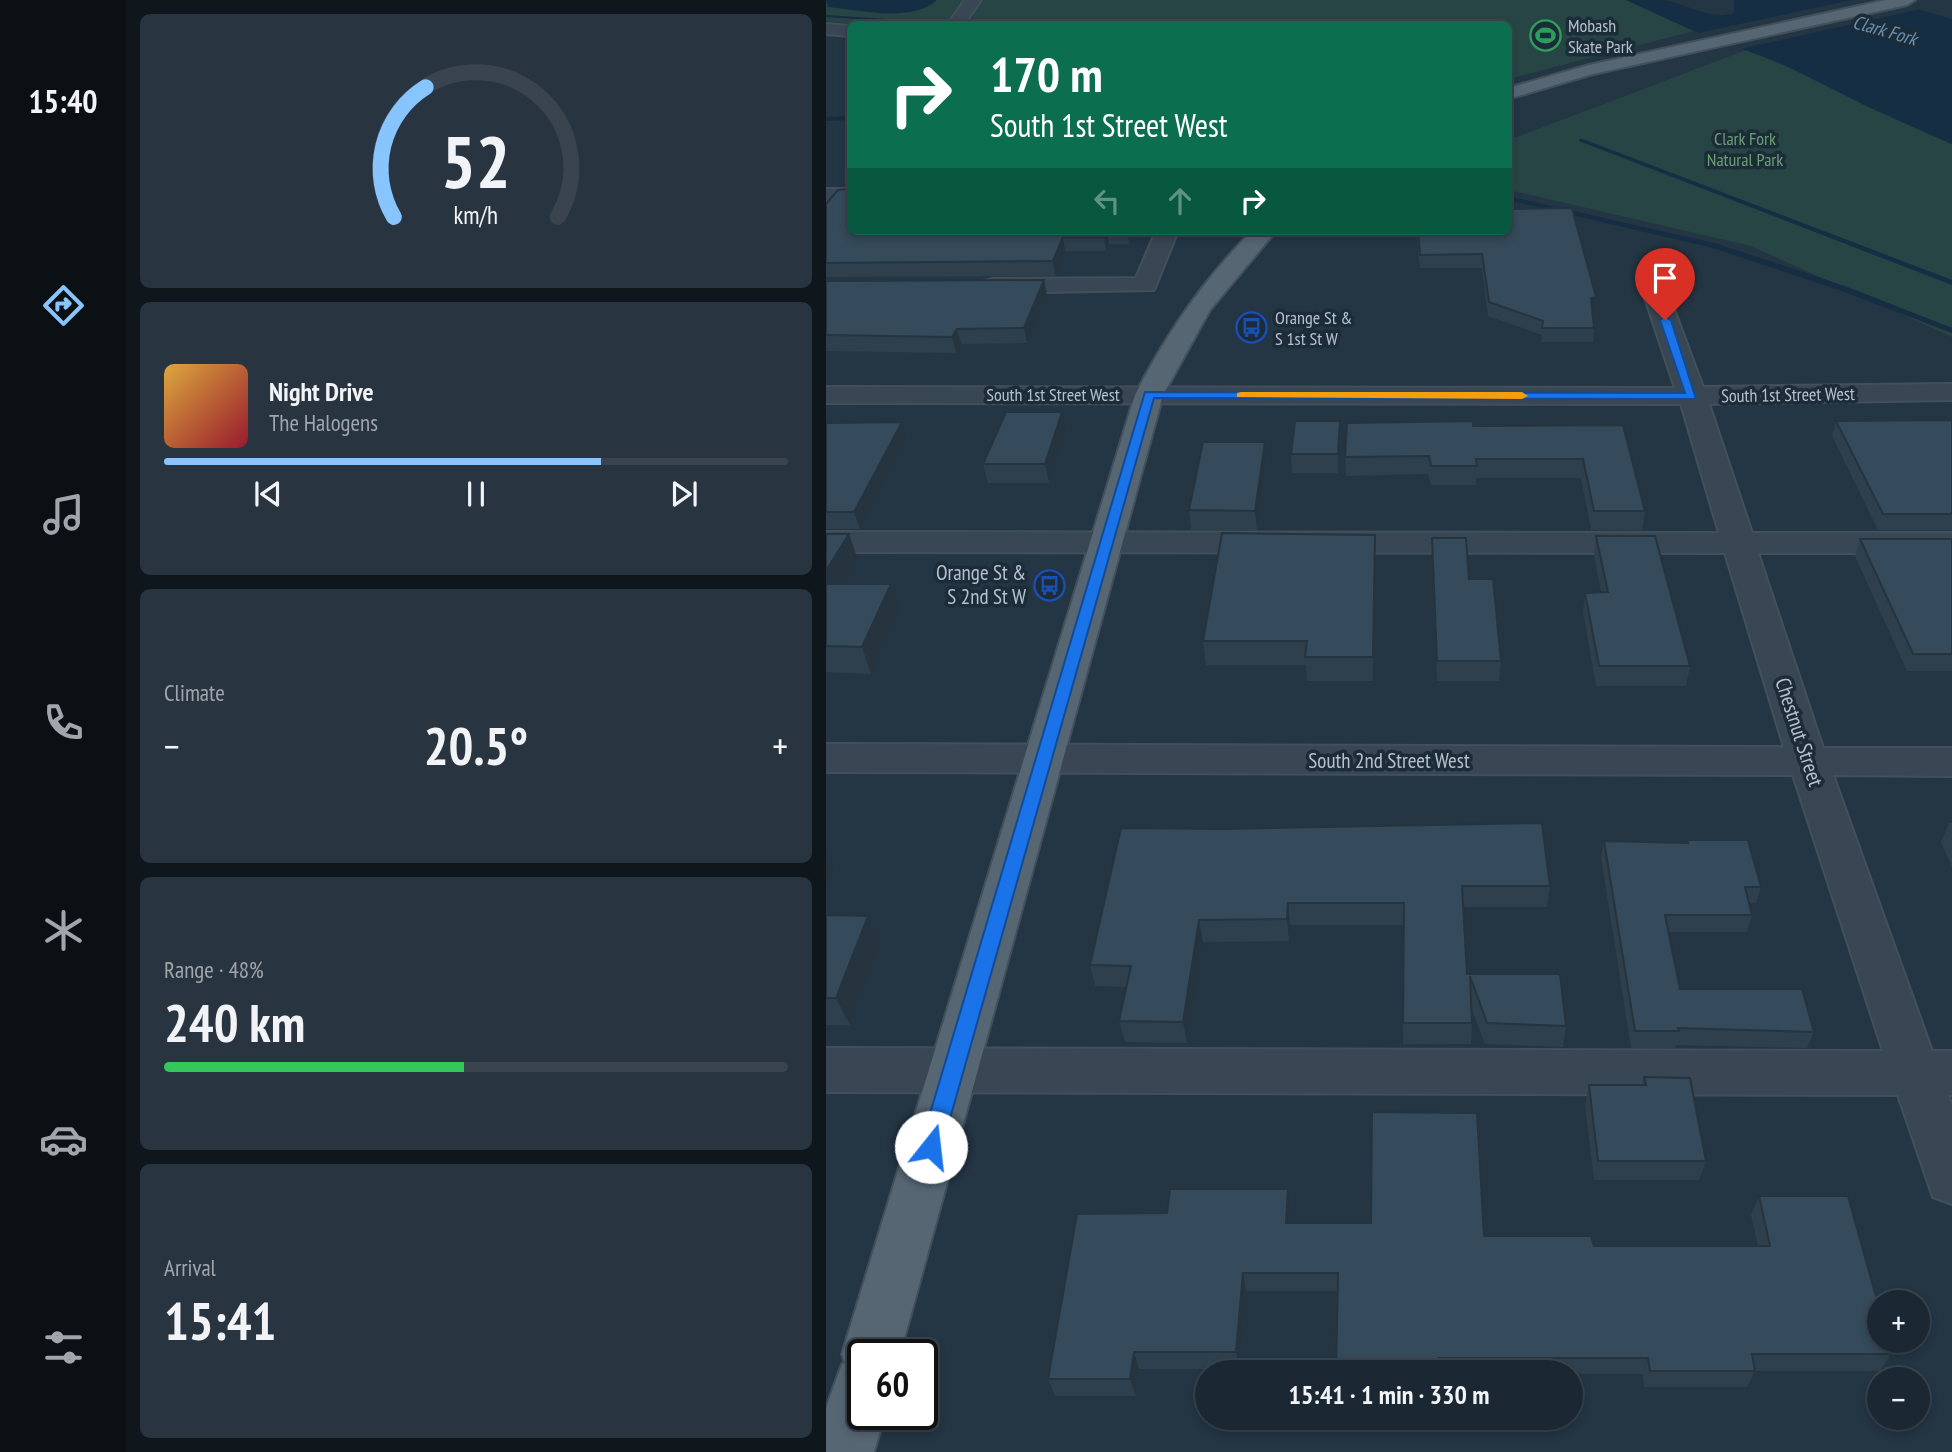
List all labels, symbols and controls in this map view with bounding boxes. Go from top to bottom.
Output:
water label: Clark Fork [1850,9,1922,51]
place label: Mobash Skate Park [1568,14,1633,58]
sports icon: Mobash Skate Park [1528,19,1562,53]
text: 170 m [990,42,1103,106]
icon: right [875,49,966,140]
text: 15:40 [28,80,98,122]
text: South 1st Street West [990,104,1228,146]
text: 52 [441,113,511,207]
park label: Clark Fork Natural Park [1707,127,1783,171]
icon: left [1088,182,1126,220]
icon: ahead [1161,182,1199,220]
icon: right [1234,182,1272,220]
text: km/h [454,199,498,231]
pin [1635,248,1695,320]
icon: arrive [1646,259,1684,297]
icon: directions [39,281,88,330]
place label: Orange St & S 1st St W [1275,306,1352,350]
bus stop icon: Orange St & S 1st St W [1235,311,1269,345]
text: Night Drive [269,375,374,408]
street label: South 1st Street West [1721,382,1855,407]
street label: South 1st Street West [986,383,1120,406]
text: The Halogens [269,408,378,437]
icon: previous [249,475,287,513]
icon: pause [457,475,495,513]
icon: next [665,475,703,513]
icon: music [39,490,88,539]
place label: Orange St & S 2nd St W [936,559,1026,610]
bus stop icon: Orange St & S 2nd St W [1032,568,1066,602]
street label: Chestnut Street [1769,674,1830,790]
text: Climate [164,678,225,707]
icon: phone [39,698,88,747]
text: 20.5° [424,712,528,779]
text: − [164,721,180,770]
text: + [772,721,788,770]
street label: South 2nd Street West [1308,747,1470,774]
icon: climate [39,906,88,955]
text: Range · 48% [164,955,264,984]
text: 240 km [164,989,305,1056]
position arrow [894,1110,968,1184]
icon: car [39,1115,88,1164]
text: Arrival [164,1253,216,1282]
text: 15:41 [164,1287,276,1354]
map controls [1867,1290,1930,1430]
button: + [1867,1290,1930,1353]
icon: filters [39,1323,88,1372]
speed limit sign: 60 [847,1339,938,1430]
button: − [1867,1367,1930,1430]
text: 15:41 · 1 min · 330 m [1289,1378,1489,1411]

